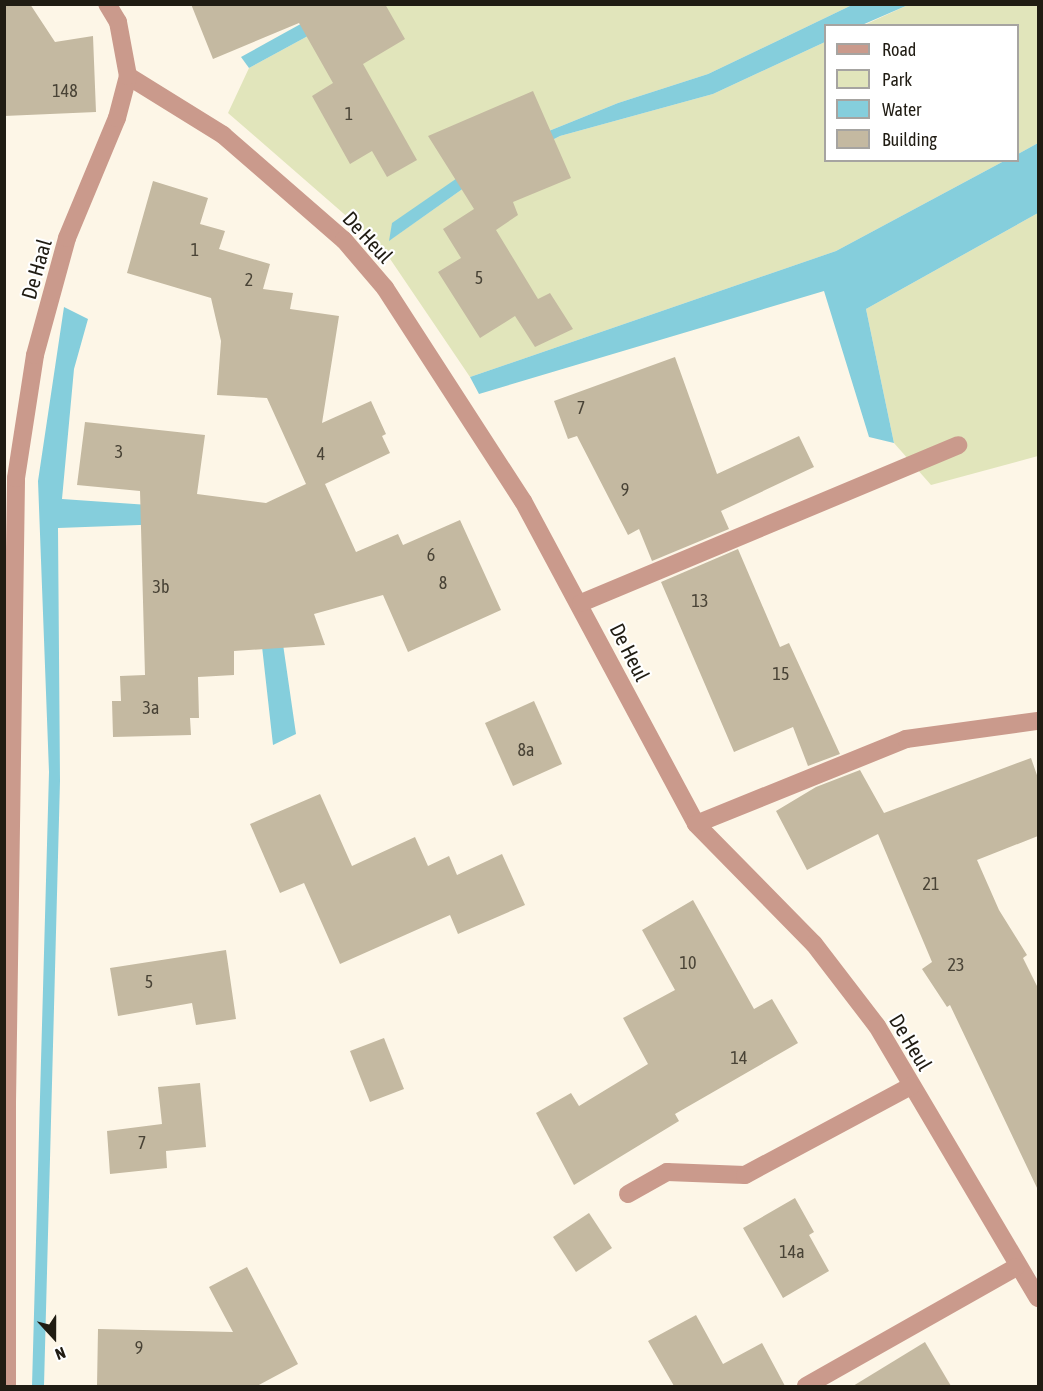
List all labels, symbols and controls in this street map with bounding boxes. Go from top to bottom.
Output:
legend [824,24,1019,162]
text: Road [882,39,916,60]
text: Park [882,69,912,90]
house number: 148 [52,80,78,102]
text: Water [882,99,921,120]
house number: 1 [345,103,353,125]
text: Building [882,129,937,150]
street label: De Heul [338,206,398,268]
street label: De Haal [15,236,57,302]
house number: 1 [191,239,199,261]
house number: 5 [475,267,483,289]
house number: 2 [245,269,253,291]
house number: 7 [577,397,585,419]
house number: 3 [115,441,123,463]
house number: 4 [317,443,325,465]
house number: 9 [621,479,629,501]
house number: 6 [427,544,435,566]
house number: 8 [439,572,447,594]
house number: 3b [153,576,169,598]
house number: 13 [692,590,708,612]
street label: De Heul [605,619,655,685]
house number: 15 [773,663,789,685]
house number: 3a [143,697,159,719]
house number: 8a [518,739,534,761]
house number: 21 [923,873,939,895]
house number: 10 [680,952,696,974]
house number: 23 [948,954,964,976]
house number: 5 [145,971,153,993]
street label: De Heul [884,1009,938,1075]
house number: 14 [731,1047,747,1069]
house number: 7 [138,1132,146,1154]
house number: 14a [779,1241,805,1263]
north arrow [24,1307,84,1367]
house number: 9 [135,1337,143,1359]
text: N [53,1344,68,1364]

